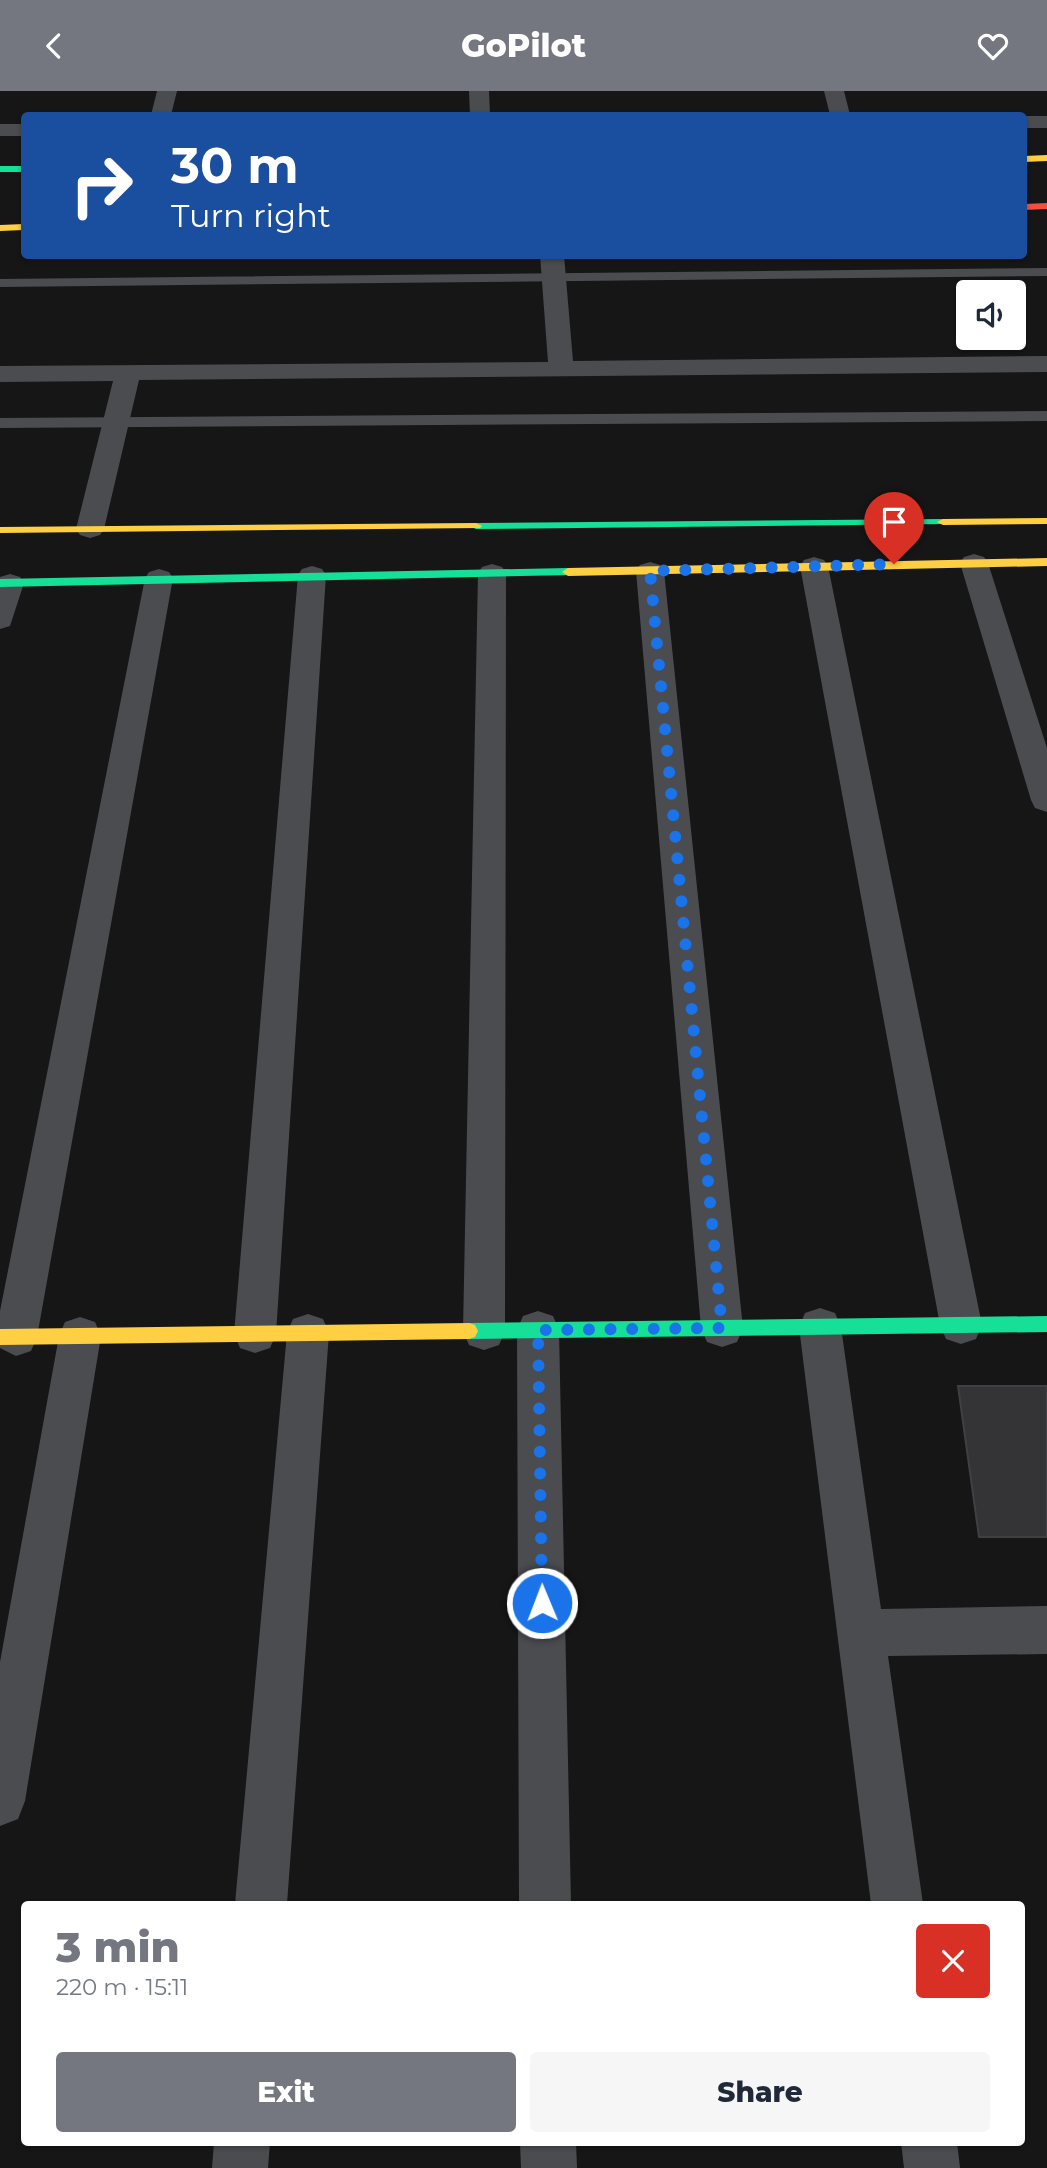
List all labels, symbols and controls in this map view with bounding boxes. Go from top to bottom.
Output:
text: GoPilot [461,26,586,65]
icon: back [35,27,73,65]
icon: heart [974,27,1012,65]
text: 30 m [171,136,299,195]
icon: right [56,140,147,231]
text: Turn right [171,196,331,235]
map controls [956,280,1026,350]
button: sound [956,280,1026,350]
pin [864,492,924,564]
icon: arrive [875,503,913,541]
position arrow [505,1566,579,1640]
text: 3 min [56,1921,180,1973]
button: close [916,1924,990,1998]
text: 220 m · 15:11 [56,1973,188,2001]
button: Exit [56,2052,516,2132]
button: Share [530,2052,990,2132]

